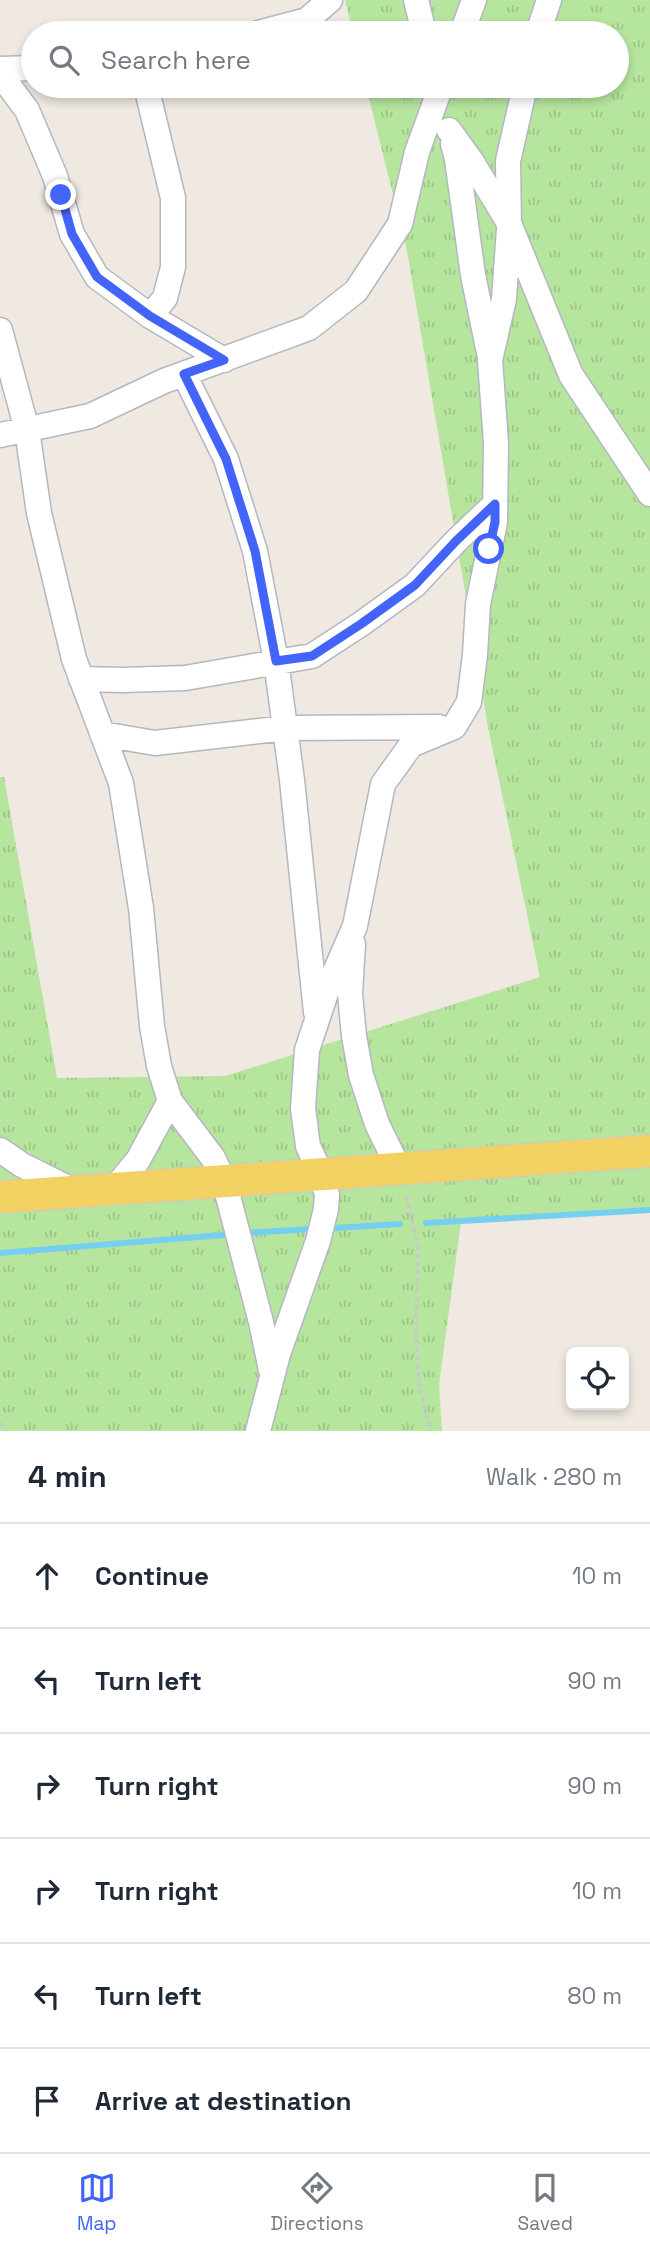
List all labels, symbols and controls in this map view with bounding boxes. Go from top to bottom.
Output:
search box [21,21,629,98]
icon: search [45,41,83,79]
text: Search here [101,43,251,77]
route end [45,179,76,210]
route start [473,533,504,564]
map controls [566,1347,629,1410]
button: locate [566,1347,629,1410]
text: 4 min [28,1457,107,1496]
text: Walk · 280 m [486,1462,622,1492]
icon: ahead [28,1557,66,1595]
text: Continue [95,1559,209,1593]
text: 10 m [572,1561,622,1591]
icon: left [28,1662,66,1700]
text: Turn left [95,1664,202,1698]
text: 90 m [567,1666,622,1696]
icon: right [28,1767,66,1805]
text: Turn right [95,1769,219,1803]
text: 90 m [567,1771,622,1801]
icon: right [28,1872,66,1910]
text: Turn right [95,1874,219,1908]
text: 10 m [572,1876,622,1906]
icon: left [28,1977,66,2015]
text: Turn left [95,1979,202,2013]
text: 80 m [567,1981,622,2011]
icon: arrive [28,2082,66,2120]
text: Arrive at destination [95,2084,352,2118]
tab: Map [77,2169,117,2236]
tab: Directions [271,2169,364,2236]
tab: Saved [518,2169,573,2236]

